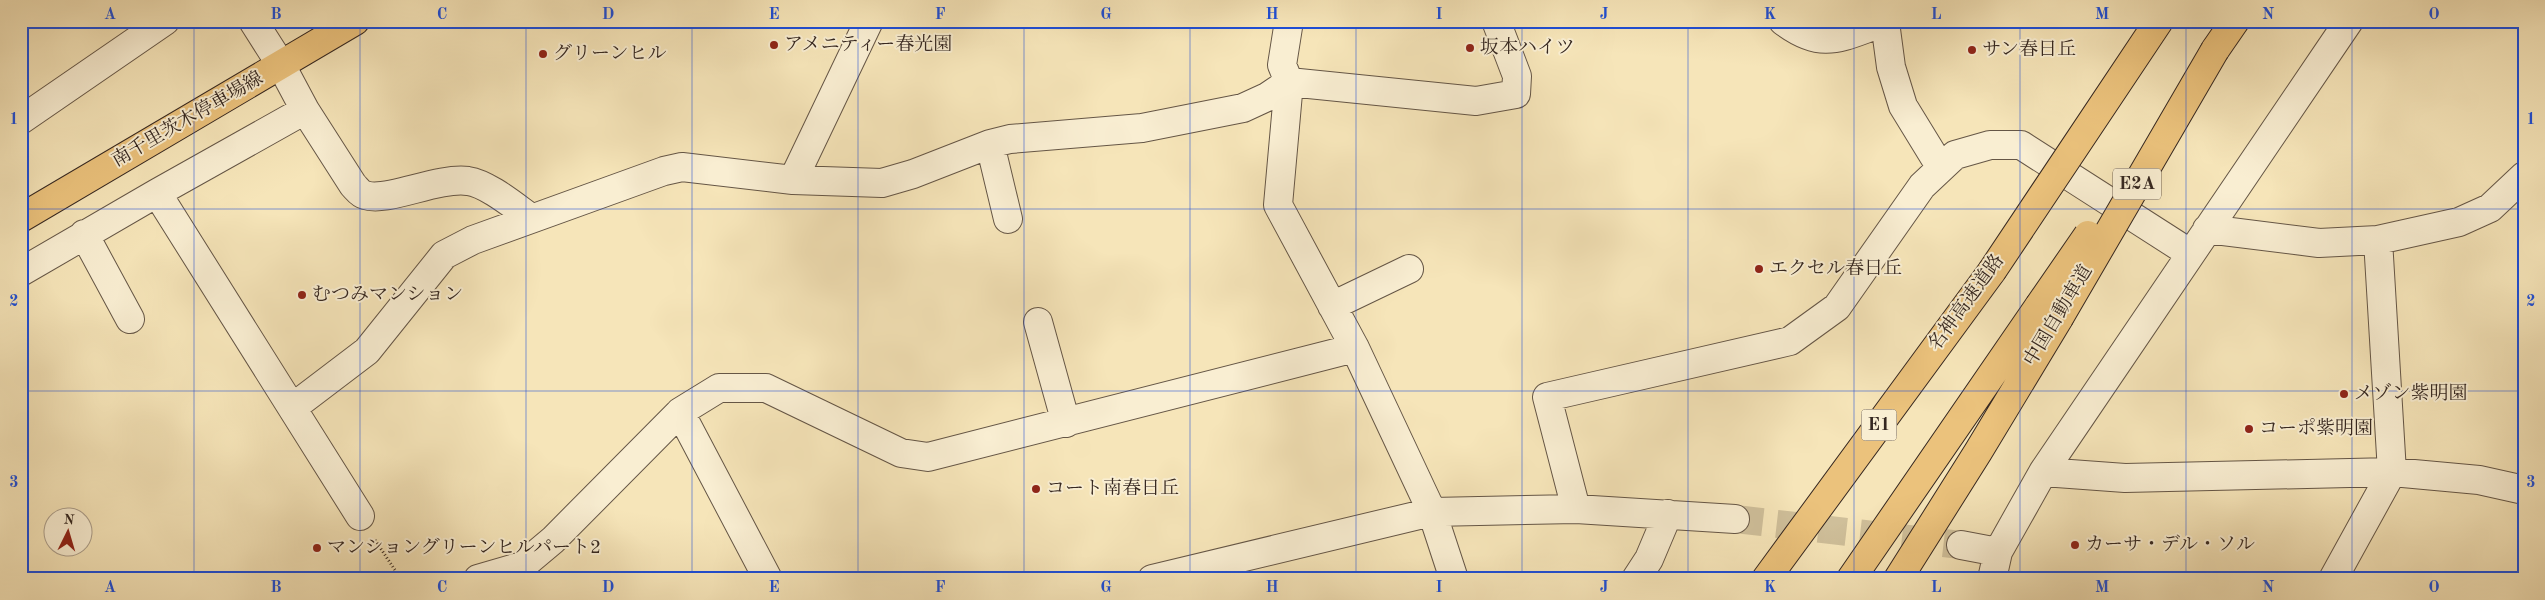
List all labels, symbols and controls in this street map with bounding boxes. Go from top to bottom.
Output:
text: A [104,7,116,23]
text: B [270,7,282,23]
text: C [437,7,447,23]
text: D [602,7,614,23]
text: E [768,7,780,23]
text: F [935,7,946,23]
text: G [1100,7,1112,23]
text: H [1265,7,1279,23]
text: I [1435,7,1443,23]
text: J [1600,7,1609,23]
text: K [1764,7,1776,23]
text: L [1931,7,1942,23]
text: M [2095,7,2109,23]
text: N [2262,7,2275,23]
text: O [2428,7,2440,23]
place label: アメニティー春光園 [784,33,952,55]
place label: 坂本ハイツ [1480,36,1575,58]
place label: サン春日丘 [1982,38,2076,60]
marker: アメニティー春光園 [768,39,780,51]
marker: 坂本ハイツ [1464,42,1476,54]
place label: グリーンヒル [553,43,667,64]
marker: サン春日丘 [1966,44,1978,56]
marker: グリーンヒル [537,48,549,60]
street label: 南千里茨木停車場線 [108,66,267,171]
text: 1 [9,112,19,128]
text: 1 [2526,112,2536,128]
road number: E2A [2113,168,2161,200]
street label: 名神高速道路 [1923,250,2008,355]
place label: エクセル春日丘 [1769,257,1902,279]
street label: 中国自動車道 [2019,261,2097,370]
marker: エクセル春日丘 [1753,263,1765,275]
place label: むつみマンション [312,285,463,305]
marker: むつみマンション [296,289,308,301]
text: 2 [9,294,19,310]
text: 2 [2526,294,2536,310]
place label: メゾン紫明園 [2354,383,2467,404]
marker: メゾン紫明園 [2338,388,2350,400]
road number: E1 [1862,410,1896,440]
place label: コーポ紫明園 [2259,418,2373,439]
marker: コーポ紫明園 [2243,423,2255,435]
text: 3 [9,475,19,491]
text: 3 [2526,475,2536,491]
place label: コート南春日丘 [1046,477,1179,499]
marker: コート南春日丘 [1030,483,1042,495]
north arrow [42,508,92,558]
text: N [63,513,75,528]
place label: カーサ・デル・ソル [2085,534,2255,555]
place label: マンショングリーンヒルパート2 [327,537,601,558]
marker: カーサ・デル・ソル [2069,539,2081,551]
marker: マンショングリーンヒルパート2 [311,542,323,554]
text: A [104,580,116,596]
text: B [270,580,282,596]
text: C [437,580,447,596]
text: D [602,580,614,596]
text: E [768,580,780,596]
text: F [935,580,946,596]
text: G [1100,580,1112,596]
text: H [1265,580,1279,596]
text: I [1435,580,1443,596]
text: J [1600,580,1609,596]
text: K [1764,580,1776,596]
text: L [1931,580,1942,596]
text: M [2095,580,2109,596]
text: N [2262,580,2275,596]
text: O [2428,580,2440,596]

